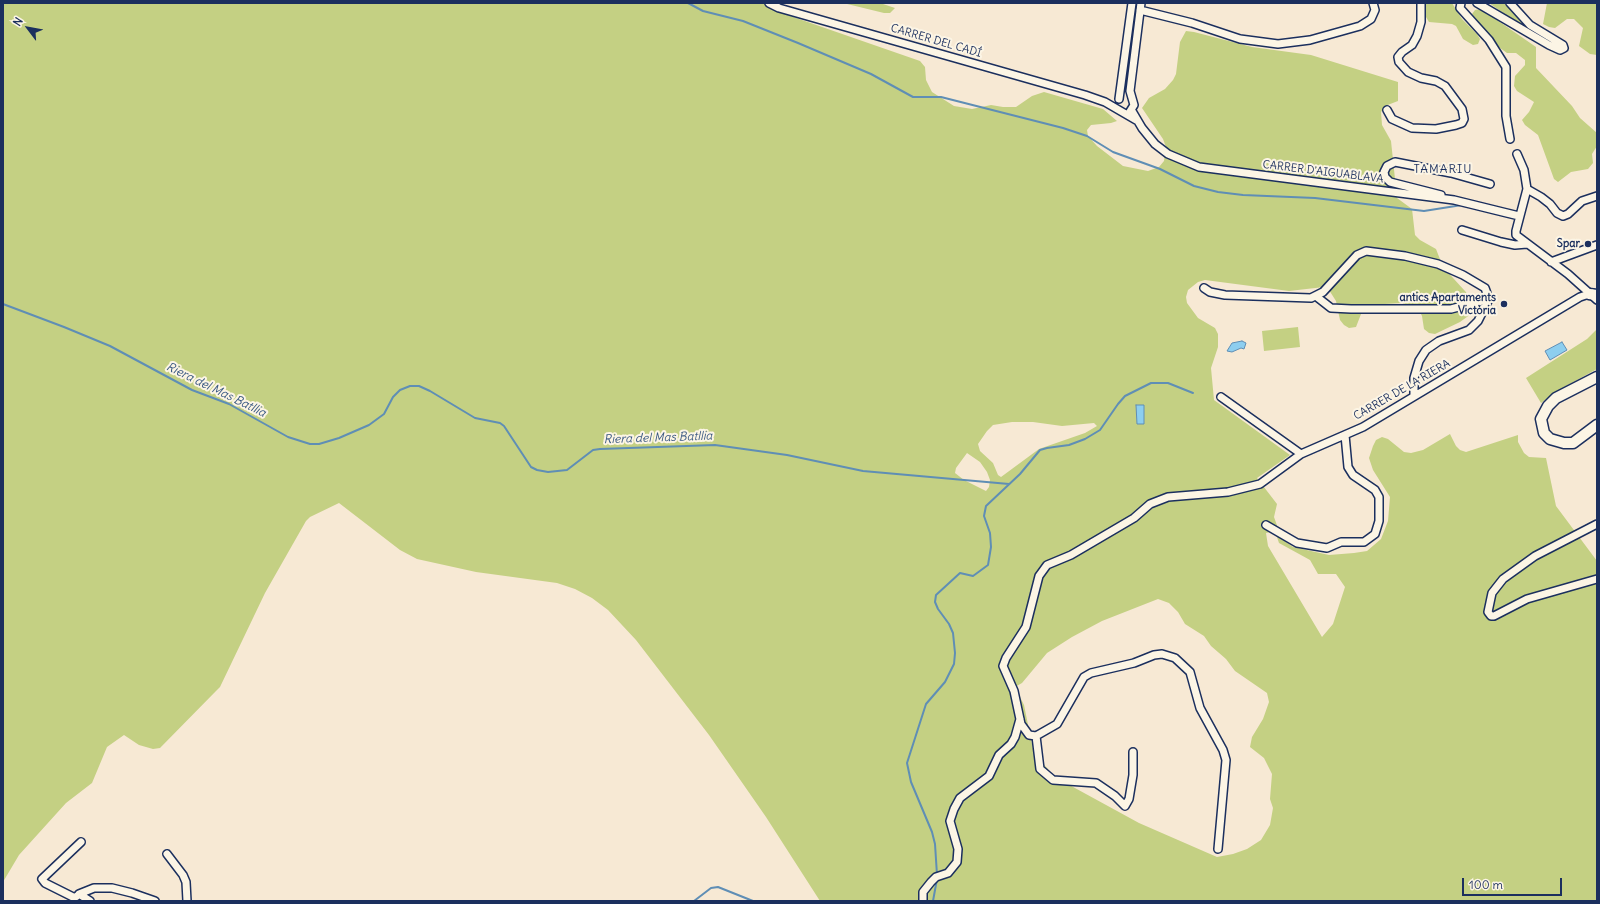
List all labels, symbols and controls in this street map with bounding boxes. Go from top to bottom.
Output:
north arrow [8,8,48,48]
text: N [10,15,26,29]
street label: CARRER DEL CADÍ [889,22,983,60]
street label: CARRER D'AIGUABLAVA [1262,158,1384,186]
district label: TAMARIU [1414,163,1472,177]
place label: Spar [1557,237,1580,251]
marker: Spar [1583,239,1593,249]
place label: antics Apartaments Victòria [1399,291,1496,317]
marker: antics Apartaments Victòria [1499,299,1509,309]
street label: CARRER DE LA RIERA [1351,357,1453,423]
water label: Riera del Mas Batllia [164,360,268,420]
water label: Riera del Mas Batllia [603,429,713,447]
scale bar [1464,870,1564,896]
text: 100 m [1469,877,1503,892]

